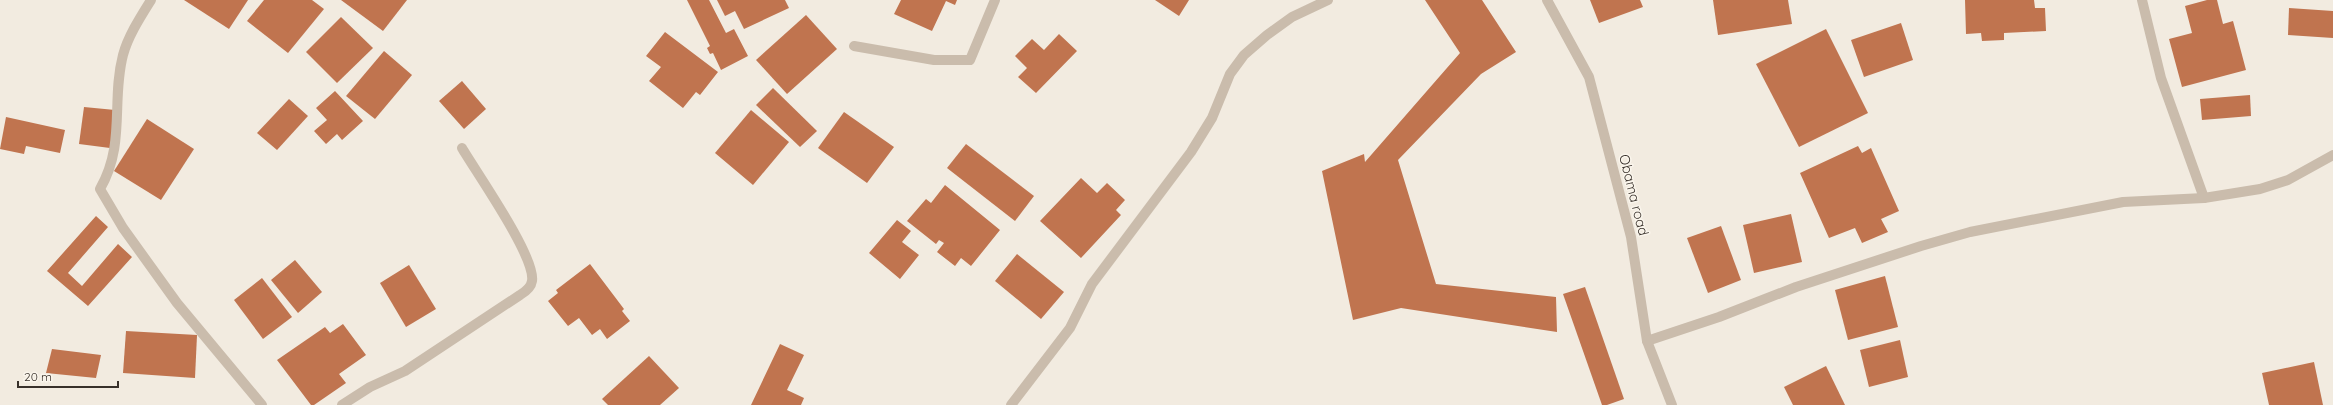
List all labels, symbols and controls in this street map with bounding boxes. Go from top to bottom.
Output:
street label: Obama road [1615,152,1653,238]
scale bar [18,363,118,389]
text: 20 m [24,369,52,384]

